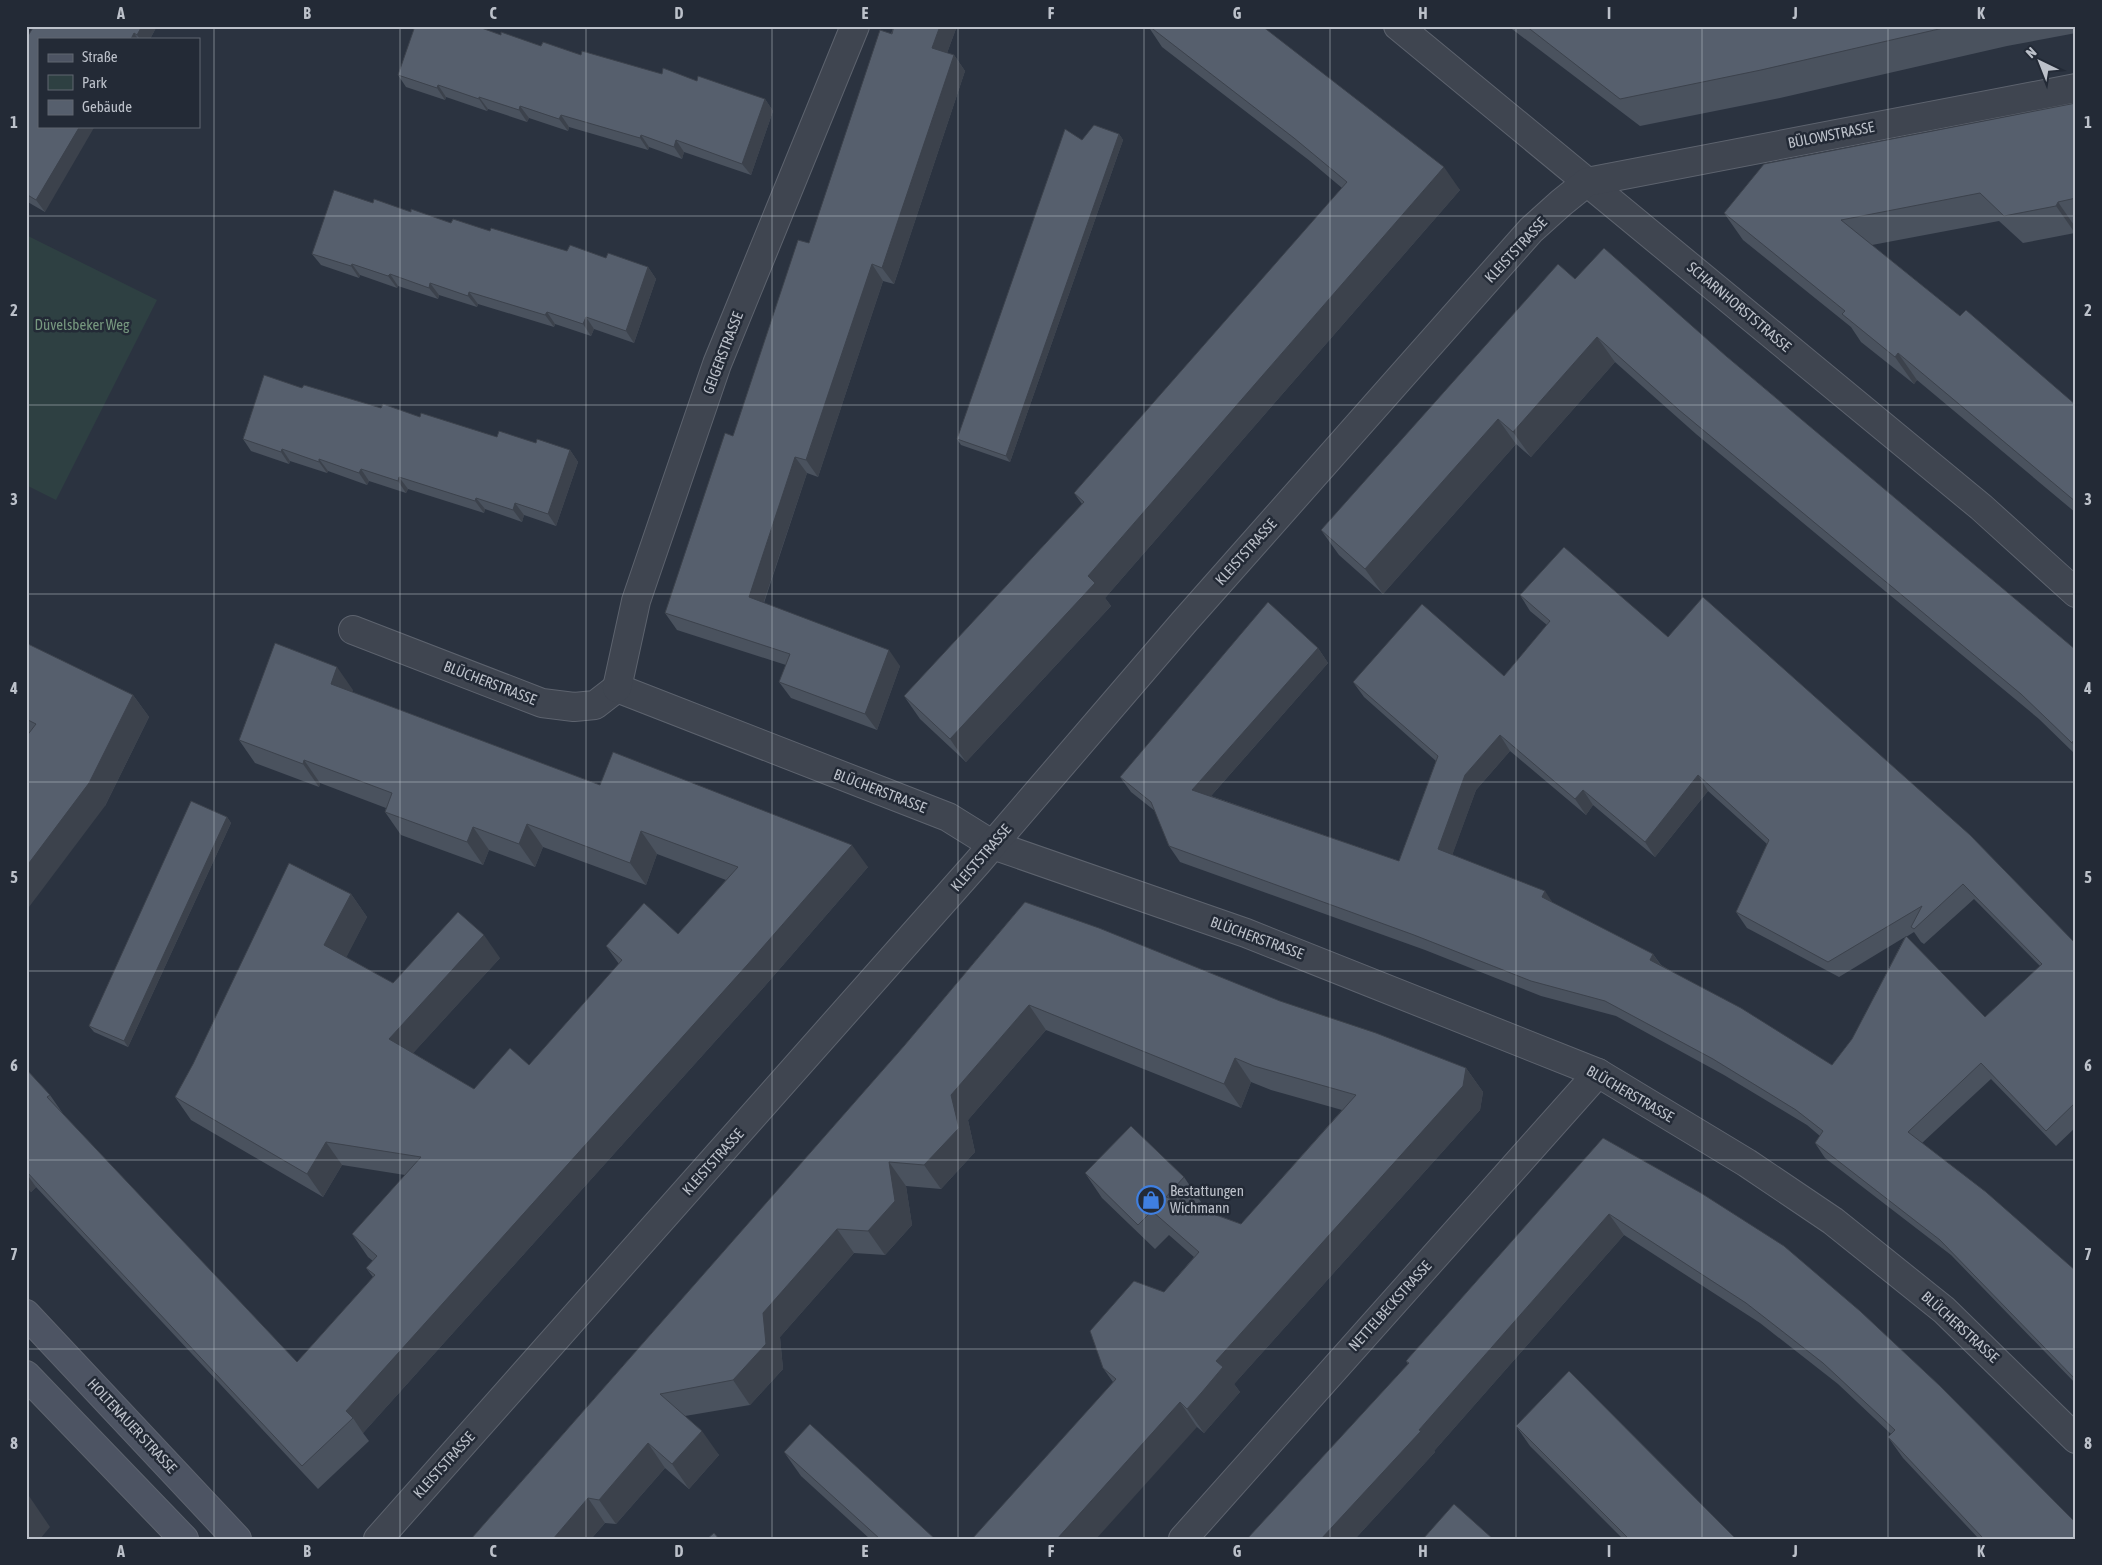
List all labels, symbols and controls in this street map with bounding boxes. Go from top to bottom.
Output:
text: A [116,4,125,22]
text: B [303,4,311,22]
text: C [489,4,497,22]
text: D [675,4,684,22]
text: E [862,4,869,22]
text: F [1048,4,1055,22]
text: G [1233,4,1242,22]
text: H [1418,4,1428,22]
text: I [1607,4,1611,22]
text: J [1791,4,1798,22]
text: K [1977,4,1985,22]
legend [38,38,200,128]
north arrow [2014,38,2064,88]
text: N [2023,44,2040,61]
text: Straße [82,48,118,65]
text: Park [82,74,107,91]
text: Gebäude [82,98,132,115]
text: 1 [10,113,18,131]
text: 1 [2084,113,2092,131]
street label: BÜLOWSTRASSE [1786,118,1876,151]
street label: KLEISTSTRASSE [1481,213,1551,286]
street label: SCHARNHORSTSTRASSE [1684,258,1795,355]
text: 2 [10,301,18,319]
text: 2 [2084,301,2092,319]
street label: GEIGERSTRASSE [699,309,746,396]
park label: Düvelsbeker Weg [35,316,130,333]
text: 3 [10,490,18,508]
text: 3 [2084,490,2092,508]
street label: KLEISTSTRASSE [1212,515,1280,588]
street label: BLÜCHERSTRASSE [441,657,539,708]
text: 4 [9,679,18,697]
text: 4 [2083,679,2092,697]
street label: BLÜCHERSTRASSE [831,765,929,816]
street label: KLEISTSTRASSE [947,820,1015,895]
text: 5 [10,868,18,886]
text: 5 [2084,868,2092,886]
street label: BLÜCHERSTRASSE [1208,913,1307,962]
text: 6 [10,1056,18,1074]
text: 6 [2084,1056,2092,1074]
street label: BLÜCHERSTRASSE [1584,1062,1677,1126]
street label: KLEISTSTRASSE [679,1125,747,1198]
place label: Bestattungen Wichmann [1170,1182,1244,1216]
shop icon: Bestattungen Wichmann [1136,1185,1166,1215]
text: 7 [10,1245,18,1263]
text: 7 [2084,1245,2092,1263]
street label: NETTELBECKSTRASSE [1345,1257,1435,1354]
street label: BLÜCHERSTRASSE [1918,1288,2003,1366]
street label: HOLTENAUER STRASSE [84,1375,181,1477]
street label: KLEISTSTRASSE [410,1428,478,1501]
text: 8 [10,1434,18,1452]
text: 8 [2084,1434,2092,1452]
text: A [116,1542,125,1560]
text: B [303,1542,311,1560]
text: C [489,1542,497,1560]
text: D [675,1542,684,1560]
text: E [862,1542,869,1560]
text: F [1048,1542,1055,1560]
text: G [1233,1542,1242,1560]
text: H [1418,1542,1428,1560]
text: I [1607,1542,1611,1560]
text: J [1791,1542,1798,1560]
text: K [1977,1542,1985,1560]

